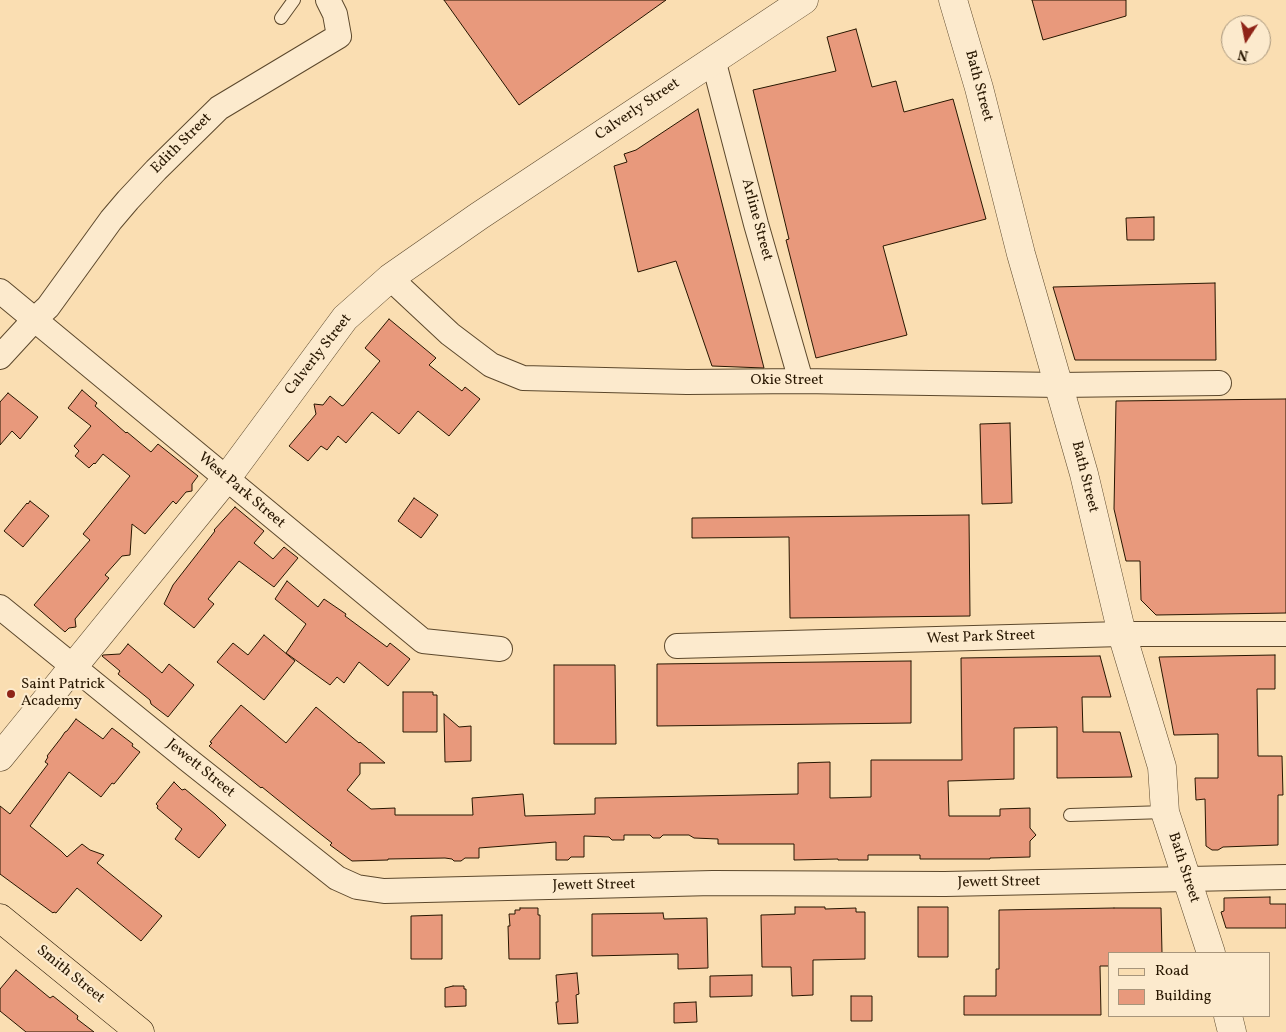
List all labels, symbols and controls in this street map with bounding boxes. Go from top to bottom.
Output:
north arrow [1221,15,1271,65]
text: N [1236,44,1250,65]
street label: Bath Street [960,48,996,124]
street label: Calverly Street [592,75,684,145]
street label: Edith Street [148,110,216,178]
street label: Arline Street [736,177,776,263]
street label: Calverly Street [282,311,356,399]
street label: Okie Street [750,372,824,390]
street label: Bath Street [1066,439,1102,515]
street label: West Park Street [194,449,288,533]
street label: West Park Street [926,627,1036,649]
place label: Saint Patrick Academy [21,676,105,711]
marker: Saint Patrick Academy [5,688,17,700]
street label: Jewett Street [162,736,238,802]
street label: Bath Street [1163,830,1203,906]
street label: Jewett Street [957,873,1041,893]
street label: Jewett Street [552,876,636,896]
street label: Smith Street [32,942,108,1008]
legend [1108,952,1271,1017]
text: Road [1155,961,1189,982]
text: Building [1155,986,1211,1007]

